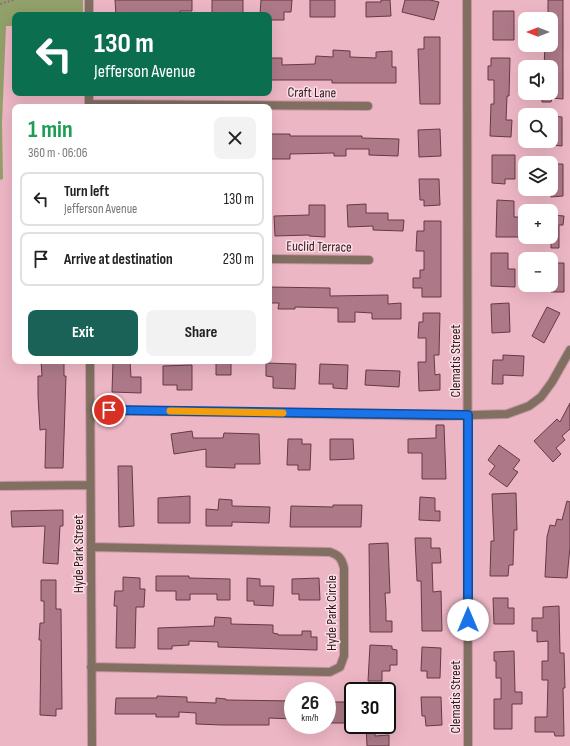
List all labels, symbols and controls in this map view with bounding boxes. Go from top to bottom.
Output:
north arrow [518,12,558,52]
map controls [518,12,558,292]
text: 130 m [94,27,154,60]
icon: left [28,28,80,80]
button: sound [518,60,558,100]
text: Jefferson Avenue [94,61,196,82]
street label: Craft Lane [288,84,336,101]
button: search [518,108,558,148]
text: 1 min [28,115,73,144]
button: close [214,117,256,159]
text: 360 m · 06:06 [28,145,88,161]
button: layers [518,156,558,196]
text: Turn left [64,182,109,201]
icon: left [30,188,52,210]
text: 130 m [224,190,254,209]
text: Jefferson Avenue [64,201,137,217]
button: + [518,204,558,244]
street label: Euclid Terrace [286,237,352,256]
icon: arrive [30,248,52,270]
text: Arrive at destination [64,250,173,269]
text: 230 m [223,250,254,269]
button: − [518,252,558,292]
button: Exit [28,310,138,356]
button: Share [146,310,256,356]
street label: Clematis Street [447,324,464,398]
pin [92,393,126,427]
icon: arrive [98,399,120,421]
street label: Hyde Park Street [70,515,87,593]
street label: Hyde Park Circle [323,575,340,651]
position arrow [447,599,489,641]
street label: Clematis Street [447,660,464,734]
speed limit sign: 30 [344,682,396,734]
text: 26 [301,691,319,715]
text: km/h [301,712,319,724]

